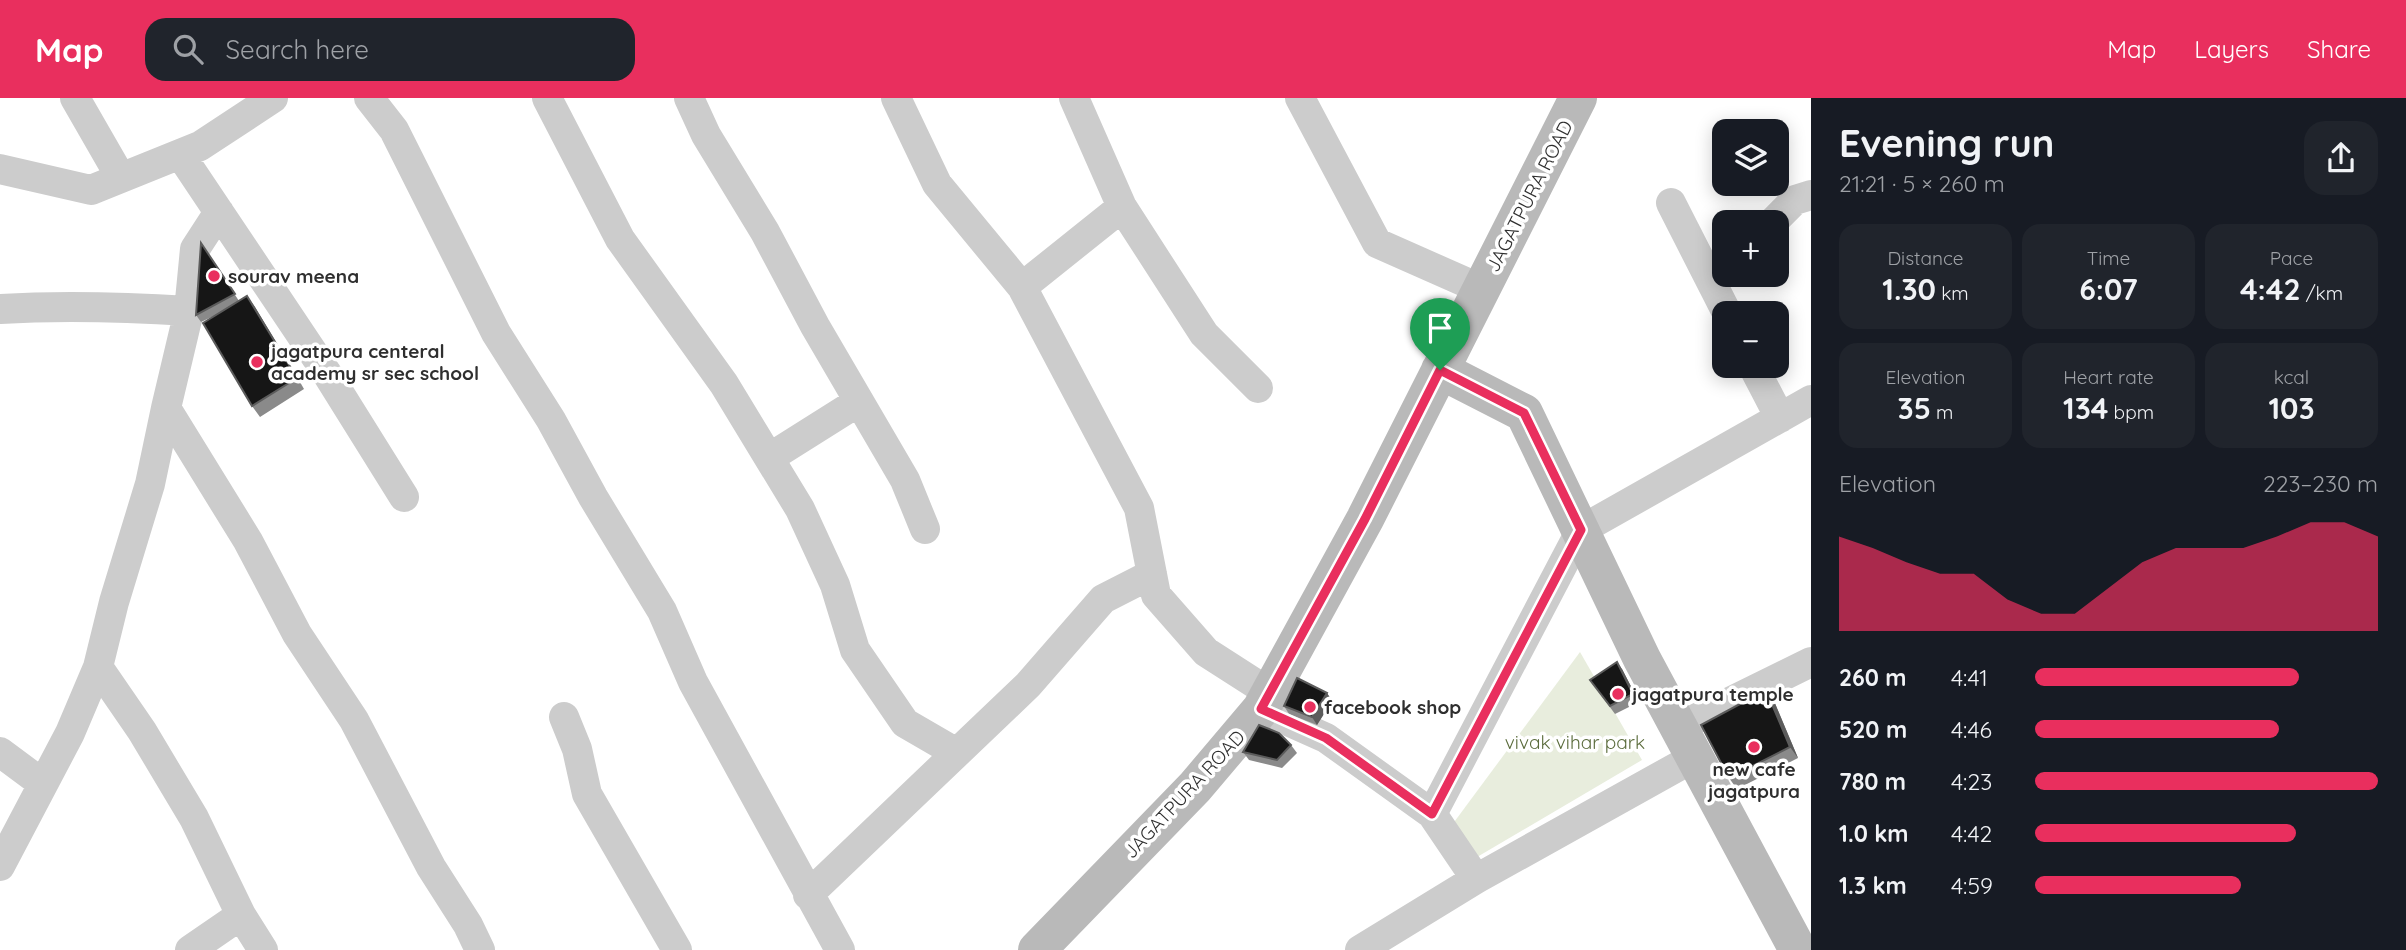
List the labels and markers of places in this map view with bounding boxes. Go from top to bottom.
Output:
place label: sourav meena [228,264,359,288]
marker: sourav meena [206,268,222,284]
pin [1410,298,1470,370]
place label: jagatpura centeral academy sr sec school [270,339,479,385]
marker: jagatpura centeral academy sr sec school [249,354,265,370]
place label: jagatpura temple [1631,682,1794,706]
marker: jagatpura temple [1610,686,1626,702]
place label: facebook shop [1324,695,1461,719]
marker: facebook shop [1302,699,1318,715]
marker: new cafe jagatpura [1746,739,1762,755]
place label: new cafe jagatpura [1707,757,1800,803]

